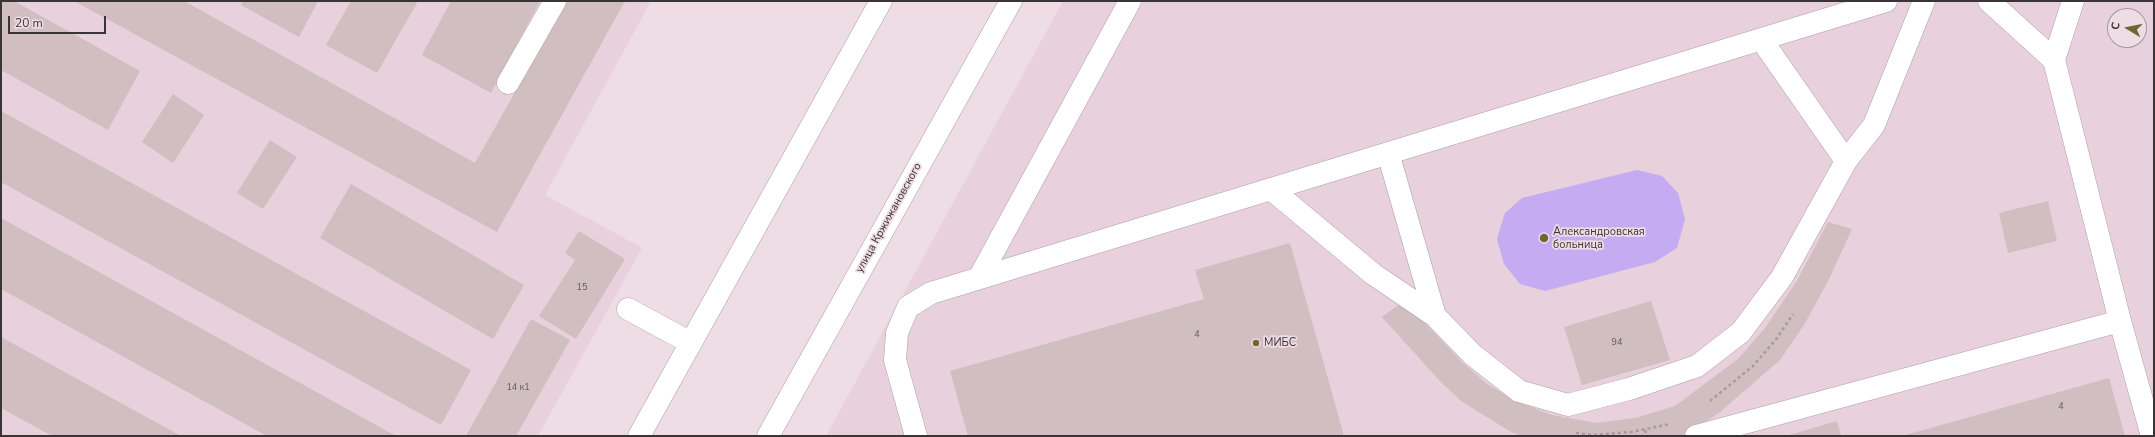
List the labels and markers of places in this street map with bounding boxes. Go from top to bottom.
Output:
place label: Александровская больница [1553,225,1645,251]
marker: Александровская больница [1538,232,1550,244]
place label: МИБС [1264,336,1296,350]
marker: МИБС [1251,338,1261,348]

